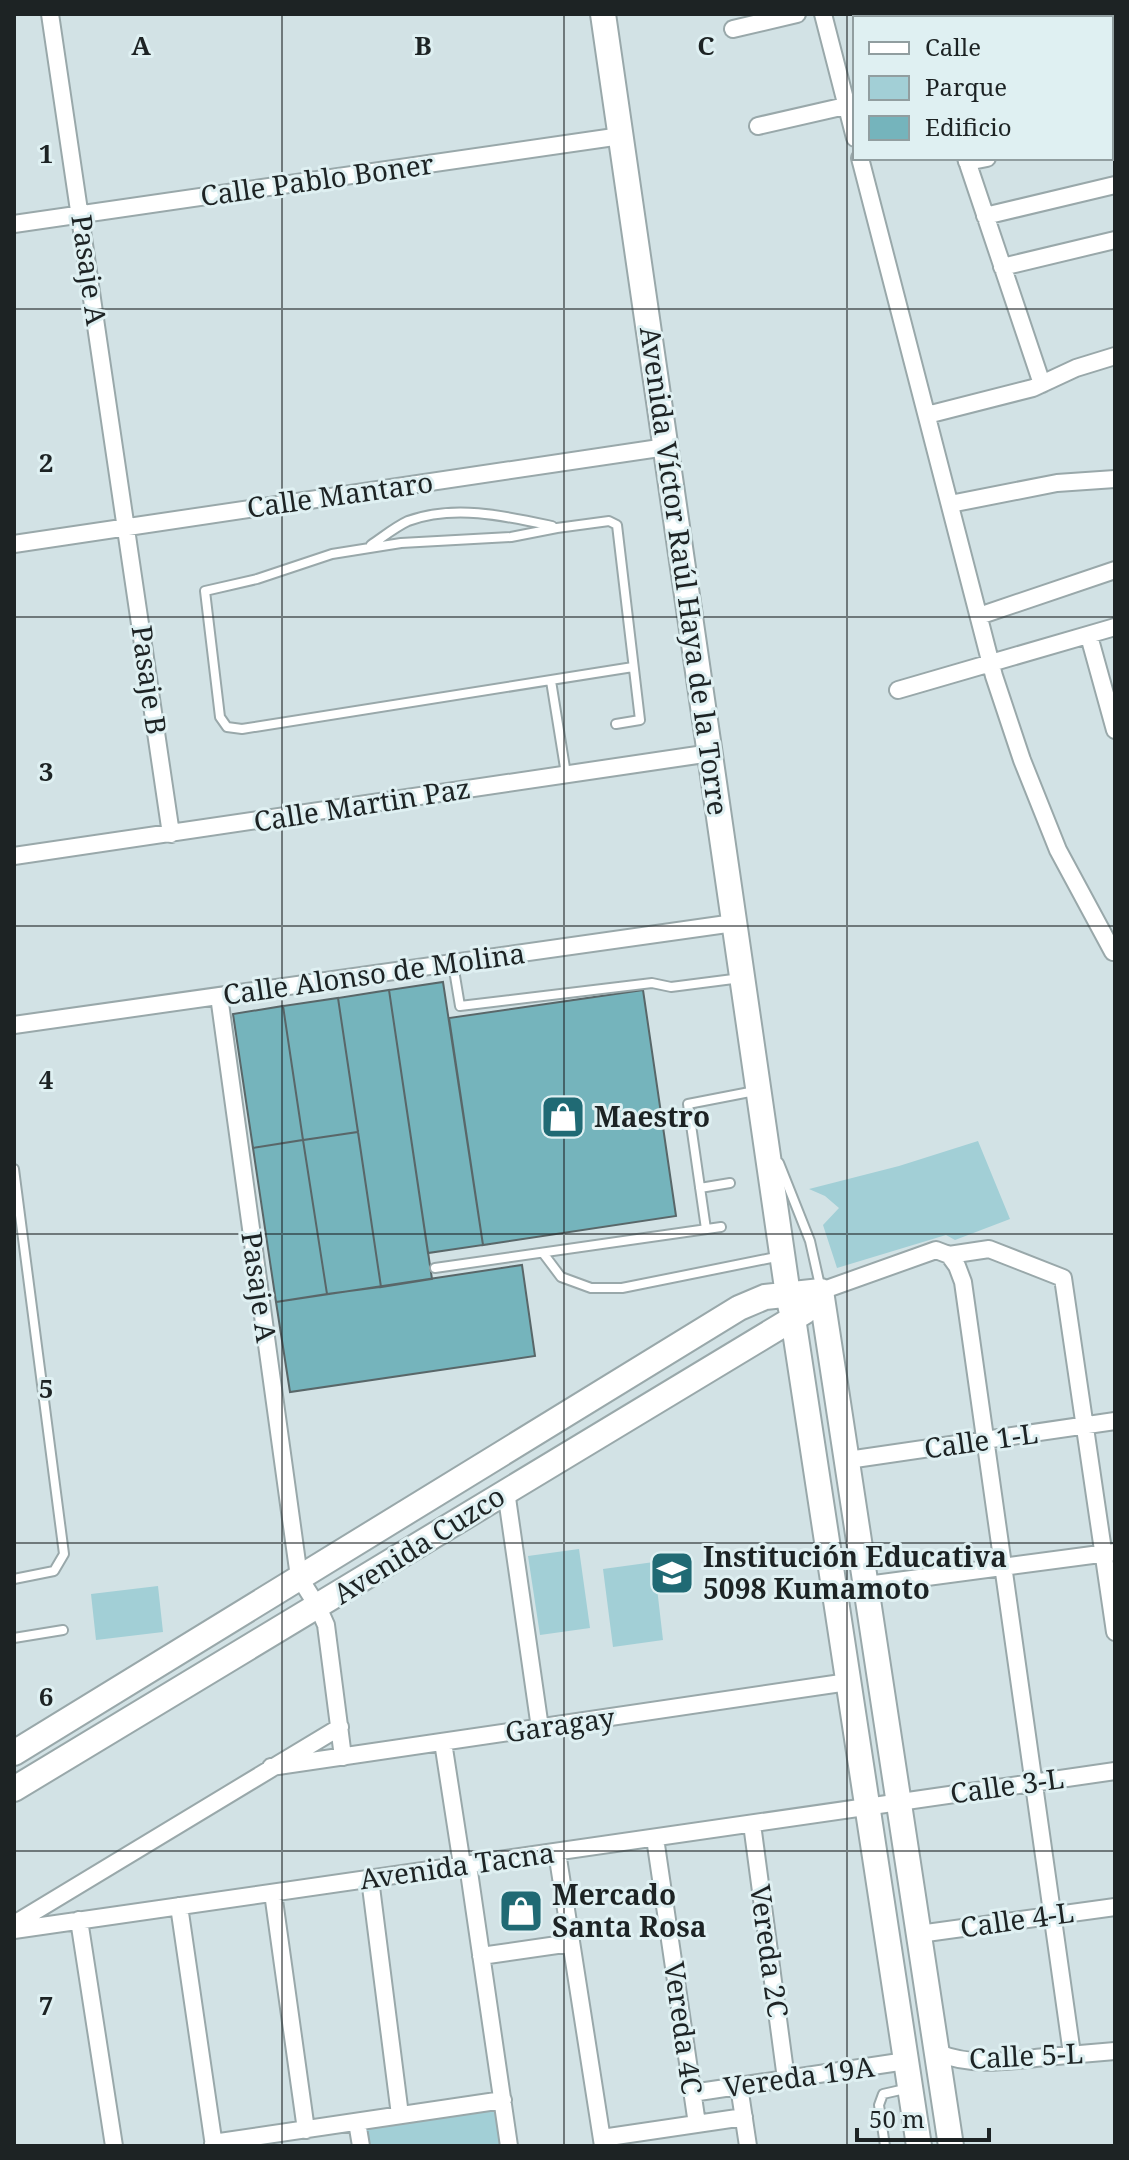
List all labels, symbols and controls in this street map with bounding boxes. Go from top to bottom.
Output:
legend [853,16,1113,160]
text: A [131,27,151,63]
text: B [414,27,432,63]
text: C [697,27,715,63]
text: Calle [925,30,981,63]
text: Parque [925,70,1007,103]
text: Edificio [925,110,1012,143]
text: 1 [39,135,53,171]
street label: Calle Pablo Boner [198,144,436,214]
street label: Pasaje A [63,212,117,328]
street label: Avenida Víctor Raúl Haya de la Torre [632,324,738,818]
text: 2 [39,444,53,480]
street label: Calle Mantaro [244,462,435,526]
street label: Pasaje B [124,623,176,737]
text: 3 [39,753,53,789]
street label: Calle Martin Paz [251,768,473,840]
street label: Calle Alonso de Molina [220,933,527,1013]
text: 4 [39,1061,54,1097]
shop icon: Maestro [539,1093,587,1141]
place label: Maestro [594,1097,710,1135]
street label: Pasaje A [233,1229,287,1345]
text: 5 [39,1370,53,1406]
street label: Calle 1-L [922,1413,1040,1467]
street label: Avenida Cuzco [325,1476,512,1612]
place label: Institución Educativa 5098 Kumamoto [703,1537,1007,1607]
school or university icon: Institución Educativa 5098 Kumamoto [648,1549,696,1597]
text: 6 [39,1678,53,1714]
street label: Garagay [503,1697,617,1750]
street label: Calle 3-L [948,1758,1066,1812]
street label: Avenida Tacna [357,1833,557,1897]
place label: Mercado Santa Rosa [552,1875,707,1945]
street label: Vereda 2C [742,1882,798,2020]
shop icon: Mercado Santa Rosa [497,1887,545,1935]
street label: Calle 4-L [958,1892,1076,1946]
street label: Vereda 4C [656,1959,712,2097]
text: 7 [39,1987,53,2023]
street label: Calle 5-L [968,2033,1084,2077]
street label: Vereda 19A [721,2047,877,2105]
scale bar [857,2092,989,2142]
text: 50 m [869,2102,925,2135]

